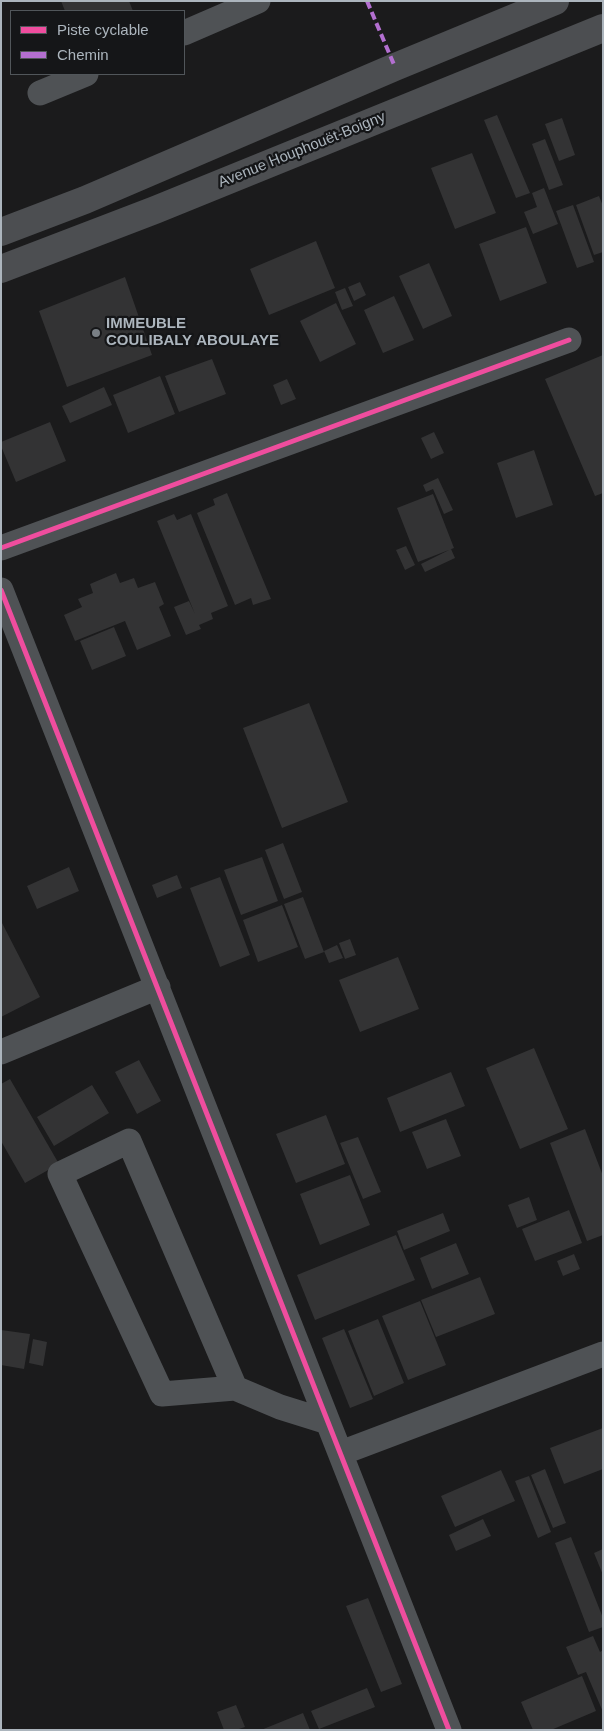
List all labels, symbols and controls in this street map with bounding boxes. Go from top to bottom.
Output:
legend [10,10,185,75]
text: Piste cyclable [57,21,149,38]
text: Chemin [57,46,109,63]
street label: Avenue Houphouët-Boigny [216,108,388,192]
place label: IMMEUBLE COULIBALY ABOULAYE [106,315,279,350]
marker: IMMEUBLE COULIBALY ABOULAYE [90,327,102,339]

